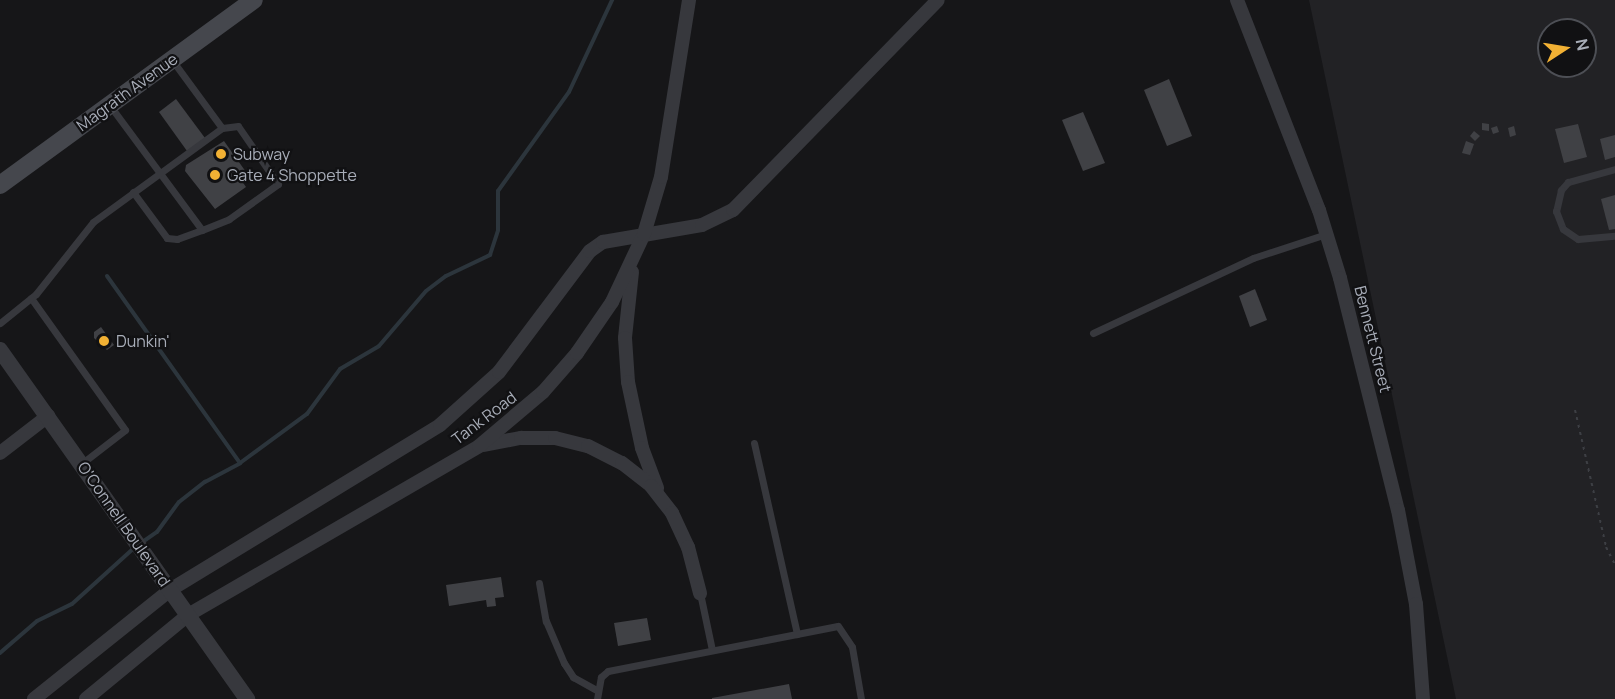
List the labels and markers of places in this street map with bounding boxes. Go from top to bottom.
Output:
place label: Subway [233,144,290,164]
marker: Subway [214,147,228,161]
place label: Gate 4 Shoppette [227,165,357,185]
marker: Gate 4 Shoppette [208,168,222,182]
place label: Dunkin' [116,331,170,351]
marker: Dunkin' [97,334,111,348]

